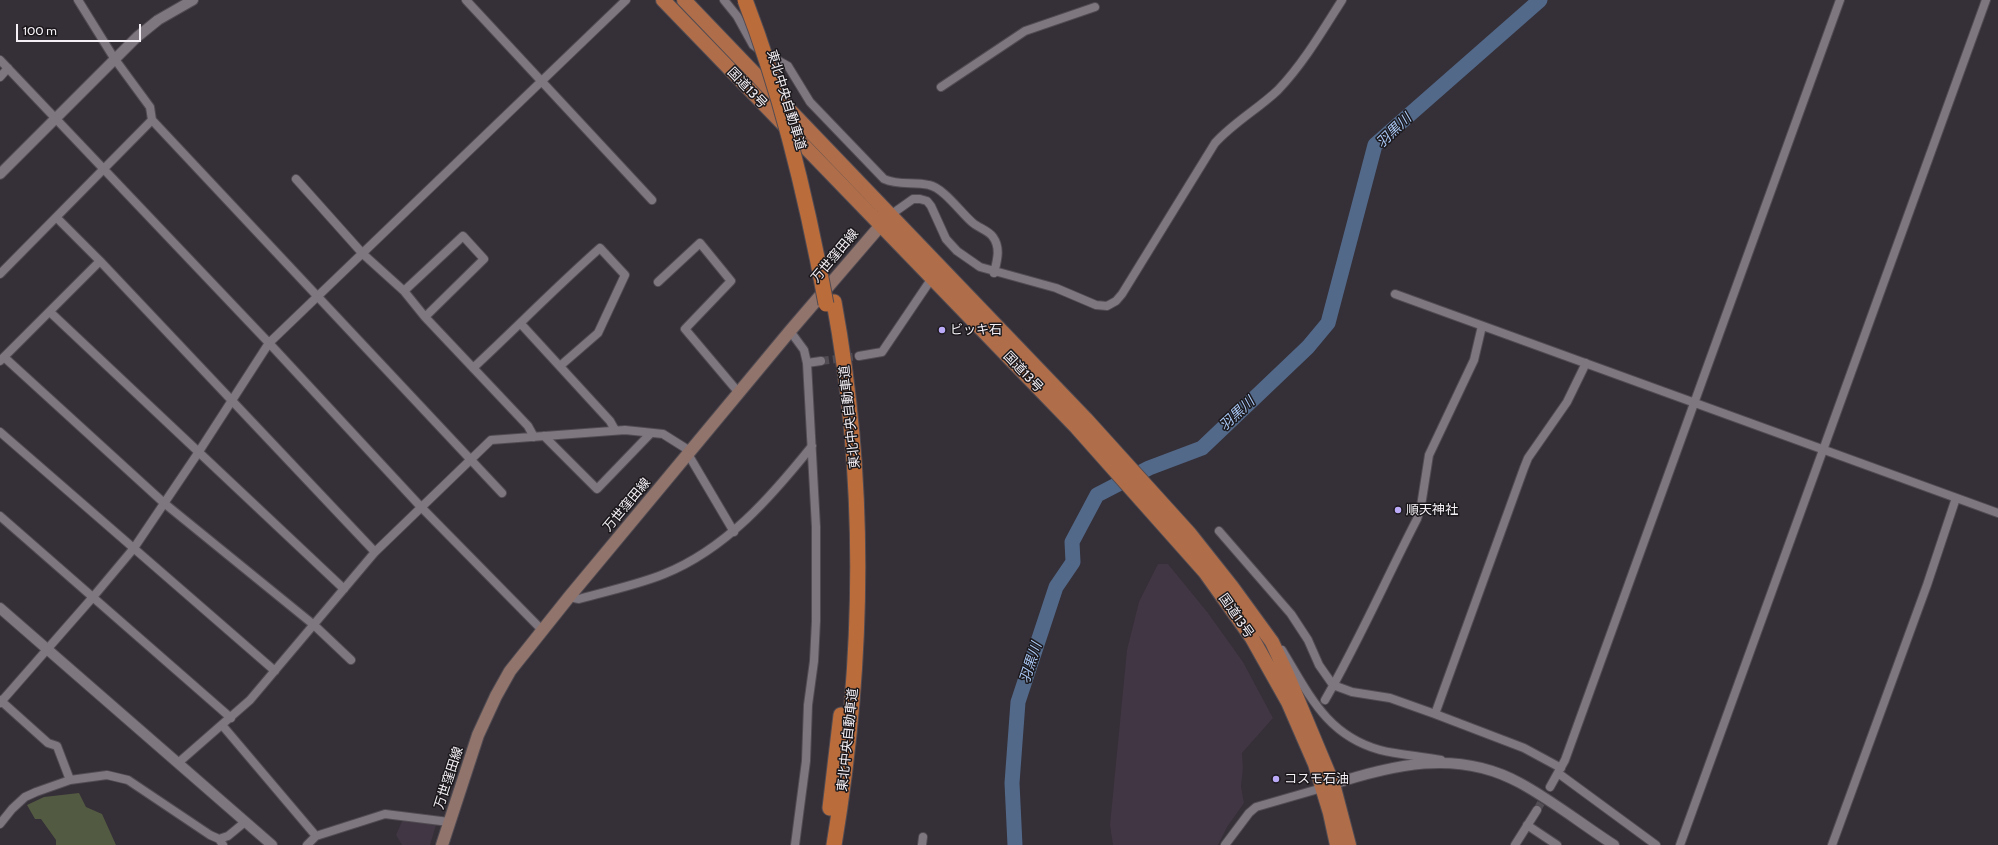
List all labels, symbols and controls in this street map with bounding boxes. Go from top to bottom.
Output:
scale bar [18,16,143,42]
text: 100 m [23,23,57,38]
street label: 東北中央自動車道 [763,48,809,152]
street label: 国道13号 [724,65,770,111]
water label: 羽黒川 [1373,110,1415,152]
street label: 万世窪田線 [808,226,862,286]
place label: ビッキ石 [950,322,1002,338]
marker: ビッキ石 [937,325,947,335]
street label: 国道13号 [1000,349,1046,395]
street label: 東北中央自動車道 [837,364,863,470]
water label: 羽黒川 [1216,394,1258,434]
street label: 万世窪田線 [600,475,654,535]
place label: 順天神社 [1406,502,1458,518]
marker: 順天神社 [1393,505,1403,515]
street label: 国道13号 [1215,591,1257,641]
water label: 羽黒川 [1017,640,1045,686]
street label: 東北中央自動車道 [835,687,861,793]
street label: 万世窪田線 [432,745,466,811]
place label: コスモ石油 [1284,771,1349,787]
marker: コスモ石油 [1271,774,1281,784]

